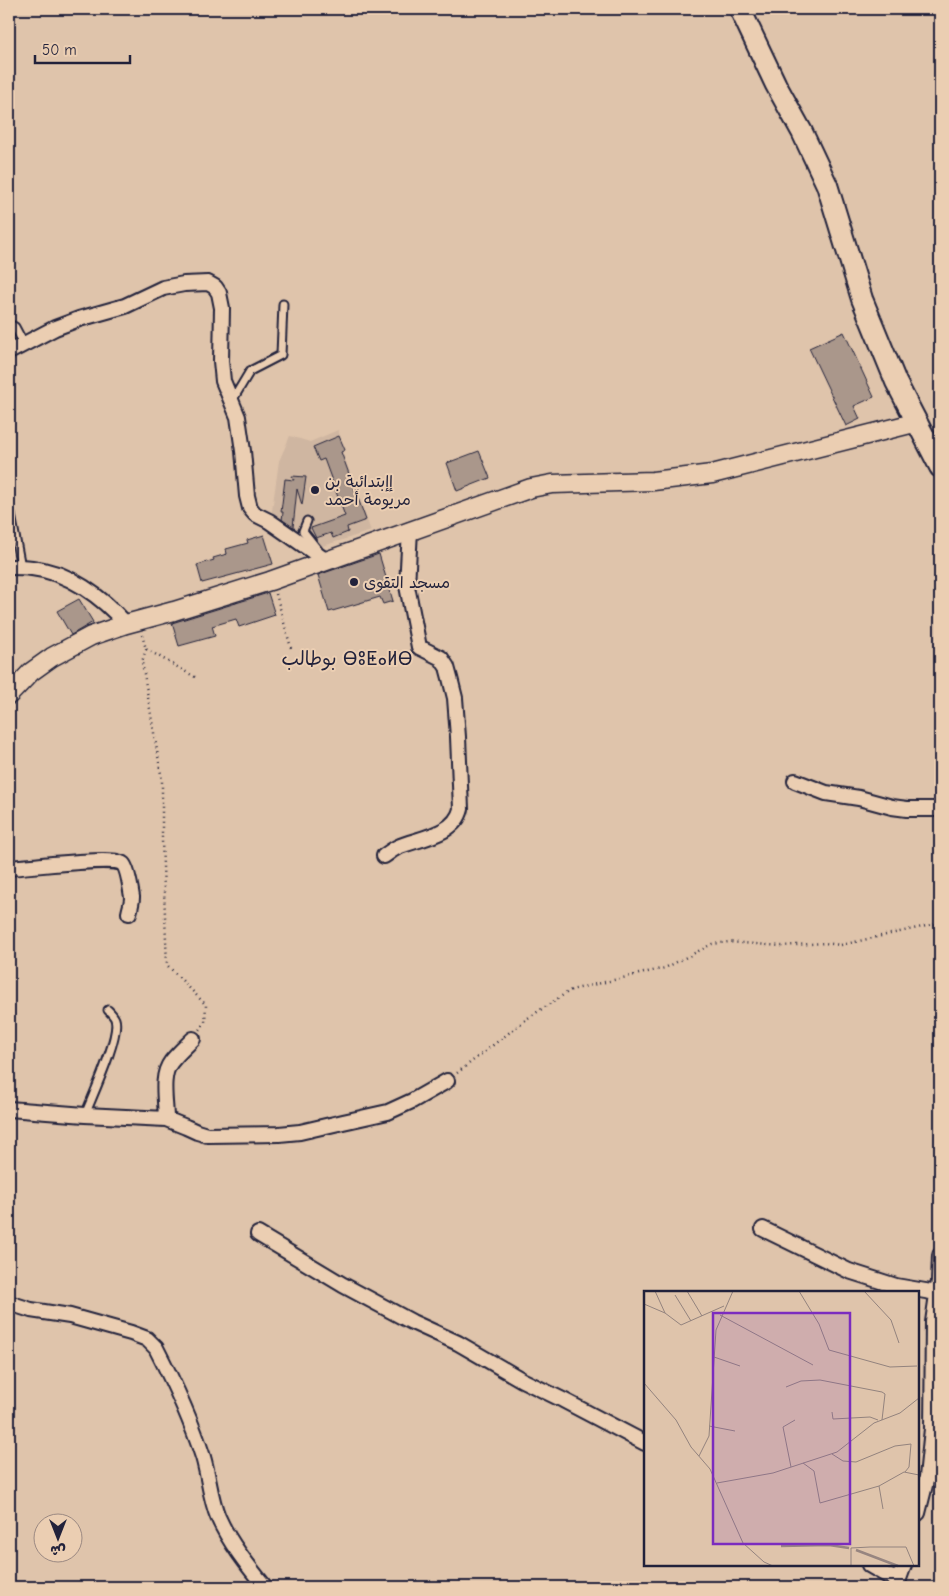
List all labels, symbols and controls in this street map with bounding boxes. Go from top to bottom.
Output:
scale bar [35,32,130,64]
text: 50 m [42,41,77,59]
place label: إإبتدائية بن مريومة أحمد [325,473,411,510]
marker: إإبتدائية بن مريومة أحمد [309,484,321,496]
place label: مسجد التقوى [364,574,450,593]
marker: مسجد التقوى [348,576,360,588]
district label: بوطالب ⴱⵓⵟⴰⵍⴱ [281,648,413,671]
inset map [644,1291,919,1566]
north arrow [32,1514,82,1564]
text: ش [50,1542,66,1559]

